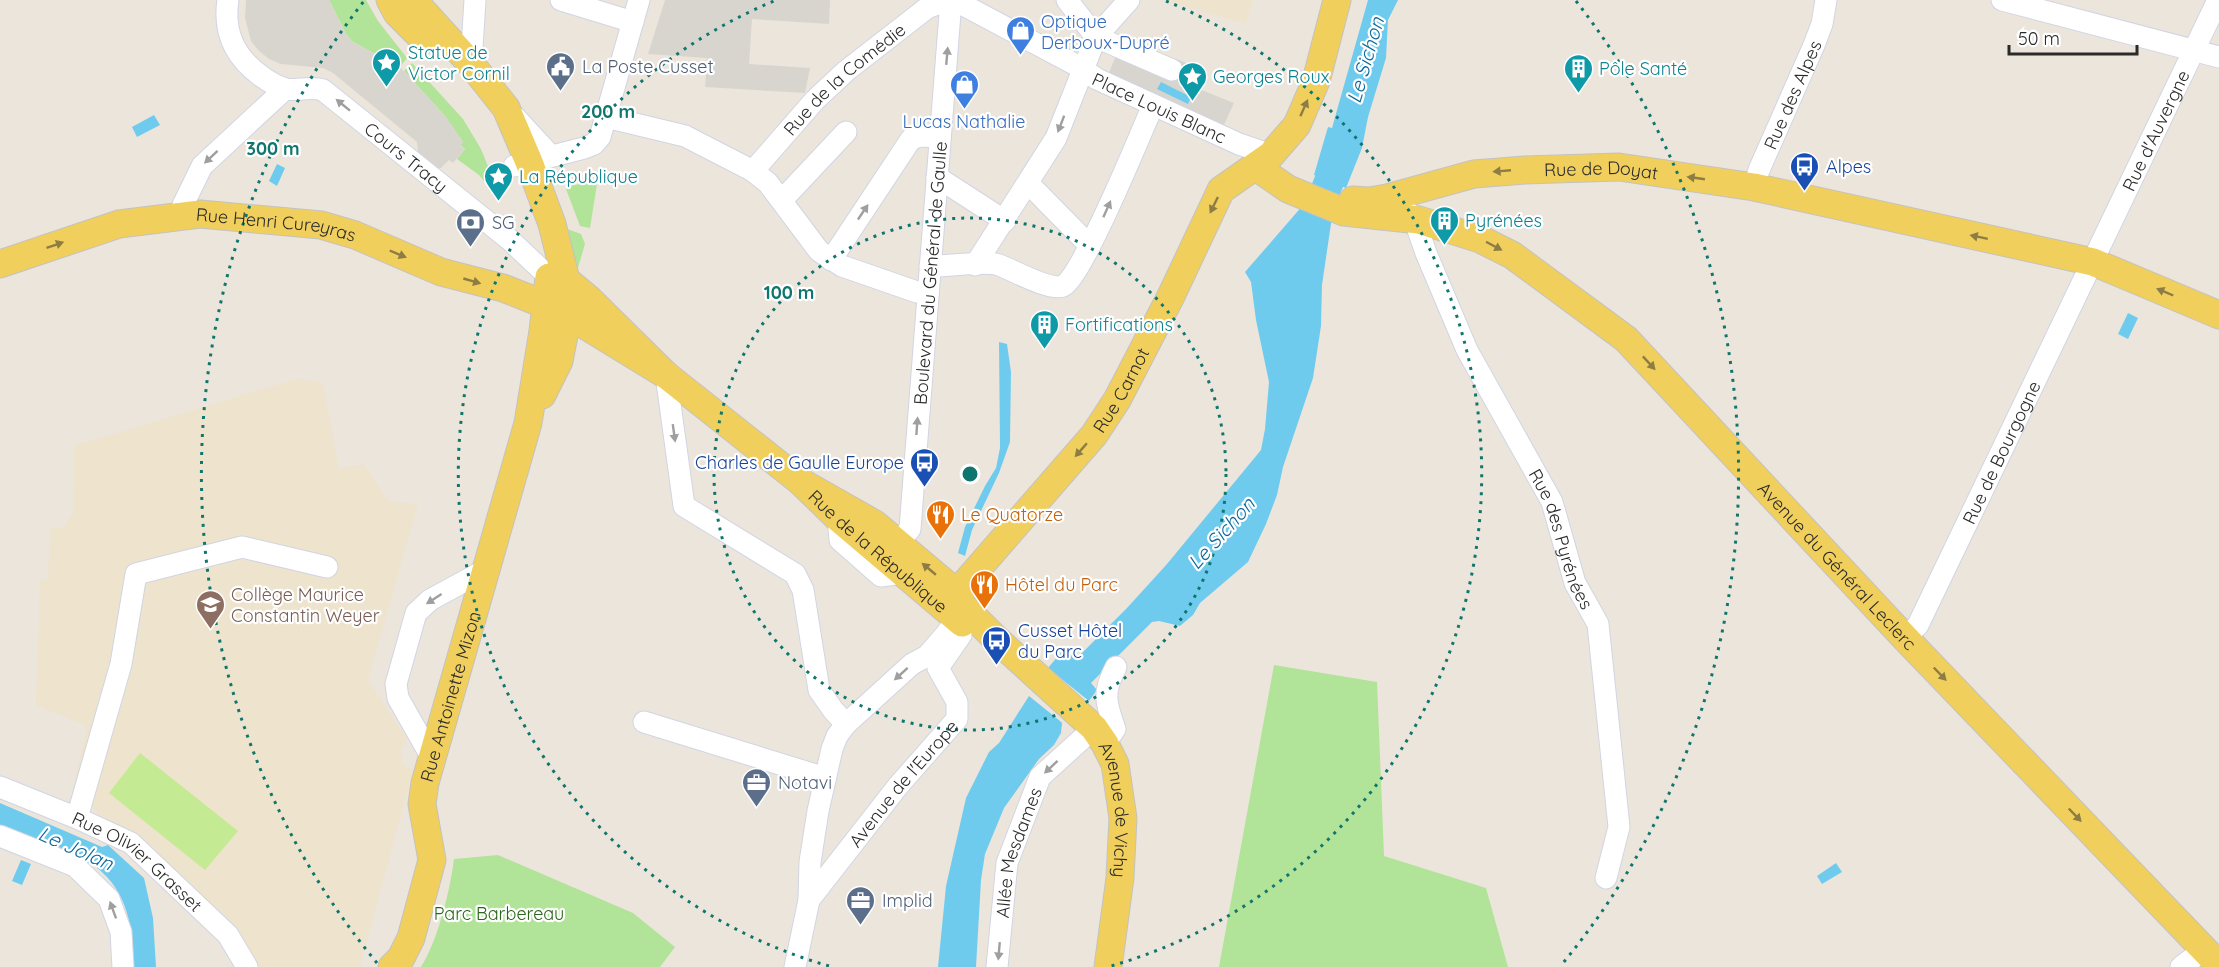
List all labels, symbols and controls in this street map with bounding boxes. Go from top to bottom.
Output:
place label: Optique Derboux-Dupré [1041,10,1170,54]
water label: Le Sichon [1341,14,1389,106]
shop icon: Optique Derboux-Dupré [1004,15,1036,57]
street label: Rue de la Comédie [778,18,910,140]
scale bar [2009,18,2136,56]
text: 50 m [2018,27,2060,50]
street label: Rue des Alpes [1758,37,1826,153]
place label: Statue de Victor Cornil [408,41,510,85]
place icon: Statue de Victor Cornil [371,46,403,88]
one-way arrow [942,46,952,65]
public building icon: La Poste Cusset [545,50,577,92]
building icon: Pôle Santé [1562,52,1594,94]
place label: La Poste Cusset [582,55,714,78]
place label: Pôle Santé [1599,57,1687,80]
place icon: Georges Roux [1176,60,1208,102]
place label: Georges Roux [1213,65,1330,88]
street label: Rue d'Auvergne [2117,66,2194,195]
street label: Place Louis Blanc [1089,67,1230,148]
shop icon: Lucas Nathalie [948,68,980,110]
one-way arrow [1300,99,1309,116]
one-way arrow [335,100,350,112]
text: 200 m [581,100,635,123]
place label: Lucas Nathalie [903,110,1025,133]
one-way arrow [1056,115,1066,133]
street label: Cours Tracy [360,116,453,197]
text: 300 m [246,137,300,160]
street label: Boulevard du Général de Gaulle [908,141,952,406]
one-way arrow [204,150,219,164]
bus stop icon: Alpes [1789,150,1821,192]
street label: Rue de Doyat [1544,155,1660,184]
place label: Alpes [1826,155,1871,178]
place icon: La République [482,160,514,202]
place label: La République [519,165,638,188]
one-way arrow [1493,167,1512,176]
one-way arrow [1687,174,1706,183]
one-way arrow [1209,196,1219,214]
one-way arrow [1102,201,1111,218]
street label: Rue Henri Cureyras [195,202,359,246]
one-way arrow [857,204,869,220]
building icon: Pyrénées [1428,204,1460,246]
bank icon: SG [455,206,487,248]
place label: Pyrénées [1465,209,1542,232]
place label: SG [492,211,515,234]
one-way arrow [1970,231,1988,241]
one-way arrow [46,240,64,250]
one-way arrow [1486,241,1503,251]
one-way arrow [390,249,407,258]
one-way arrow [463,276,481,286]
text: 100 m [764,281,814,304]
one-way arrow [2156,287,2174,296]
building icon: Fortifications [1028,308,1060,350]
place label: Fortifications [1065,313,1173,336]
street label: Rue Carnot [1087,344,1154,437]
one-way arrow [1641,356,1655,370]
street label: Rue de Bourgogne [1957,377,2045,528]
one-way arrow [913,417,922,436]
one-way arrow [669,423,678,442]
one-way arrow [1075,442,1088,457]
bus stop icon: Charles de Gaulle Europe [909,446,941,488]
place label: Charles de Gaulle Europe [695,451,904,474]
centre of rings [960,464,980,484]
street label: Rue des Pyrénées [1524,464,1599,613]
street label: Avenue du Général Leclerc [1753,477,1922,655]
street label: Rue de la République [804,484,953,618]
water label: Le Sichon [1182,492,1260,574]
restaurant icon: Le Quatorze [924,498,956,540]
place label: Le Quatorze [961,503,1063,526]
one-way arrow [921,563,936,576]
restaurant icon: Hôtel du Parc [968,568,1000,610]
place label: Hôtel du Parc [1005,573,1118,596]
place label: Collège Maurice Constantin Weyer [231,583,380,627]
school or university icon: Collège Maurice Constantin Weyer [194,588,226,630]
one-way arrow [426,593,442,604]
street label: Rue Antoinette Mizon [414,609,485,784]
place label: Cusset Hôtel du Parc [1018,619,1122,663]
bus stop icon: Cusset Hôtel du Parc [981,624,1013,666]
one-way arrow [894,667,909,680]
one-way arrow [1932,667,1946,681]
street label: Avenue de l'Europe [843,715,963,851]
street label: Avenue de Vichy [1094,738,1135,878]
one-way arrow [1044,760,1059,773]
office icon: Notavi [741,766,773,808]
place label: Notavi [778,771,832,794]
street label: Allée Mesdames [990,784,1046,919]
street label: Rue Olivier Grasset [69,806,207,916]
one-way arrow [2068,807,2082,822]
water label: Le Jolan [35,820,118,876]
office icon: Implid [845,884,877,926]
place label: Implid [882,889,933,912]
one-way arrow [108,901,117,919]
park label: Parc Barbereau [434,902,564,925]
one-way arrow [994,941,1004,960]

